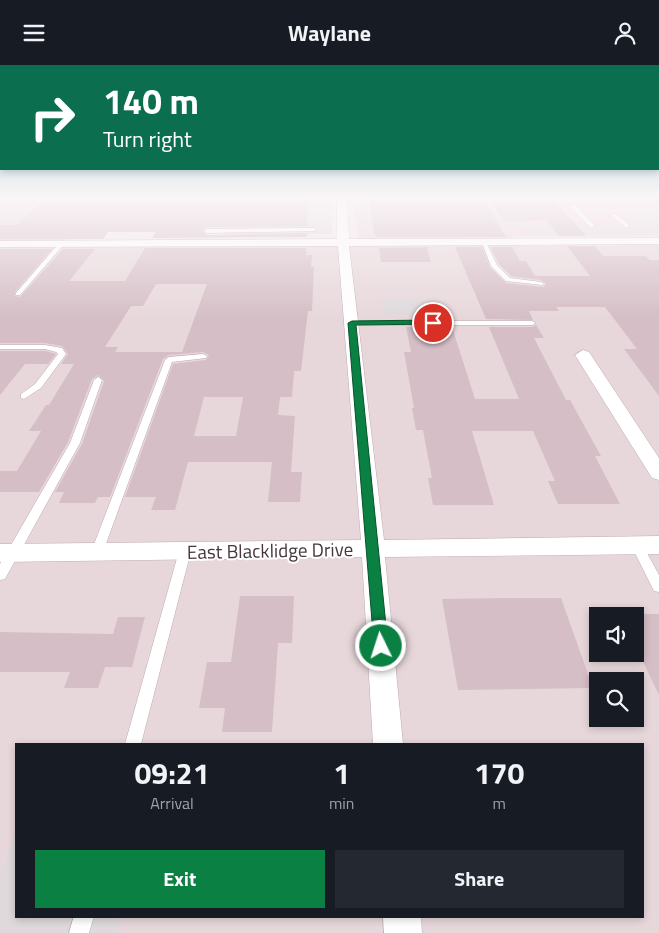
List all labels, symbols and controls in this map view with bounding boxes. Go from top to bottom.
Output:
text: Waylane [288,16,371,50]
icon: menu [20,19,48,47]
icon: person [611,19,639,47]
text: 140 m [103,74,199,128]
icon: right [20,85,85,150]
text: Turn right [103,122,192,156]
pin [412,302,454,344]
icon: arrive [419,309,447,337]
street label: East Blacklidge Drive [187,534,353,566]
map controls [589,607,644,727]
button: sound [589,607,644,662]
position arrow [354,619,406,671]
button: search [589,672,644,727]
text: 09:21 [135,750,209,796]
text: 1 [333,750,350,796]
text: 170 [474,750,524,796]
text: Arrival [150,791,194,815]
text: min [329,791,354,815]
text: m [493,791,506,815]
button: Exit [35,850,325,908]
button: Share [335,850,624,908]

